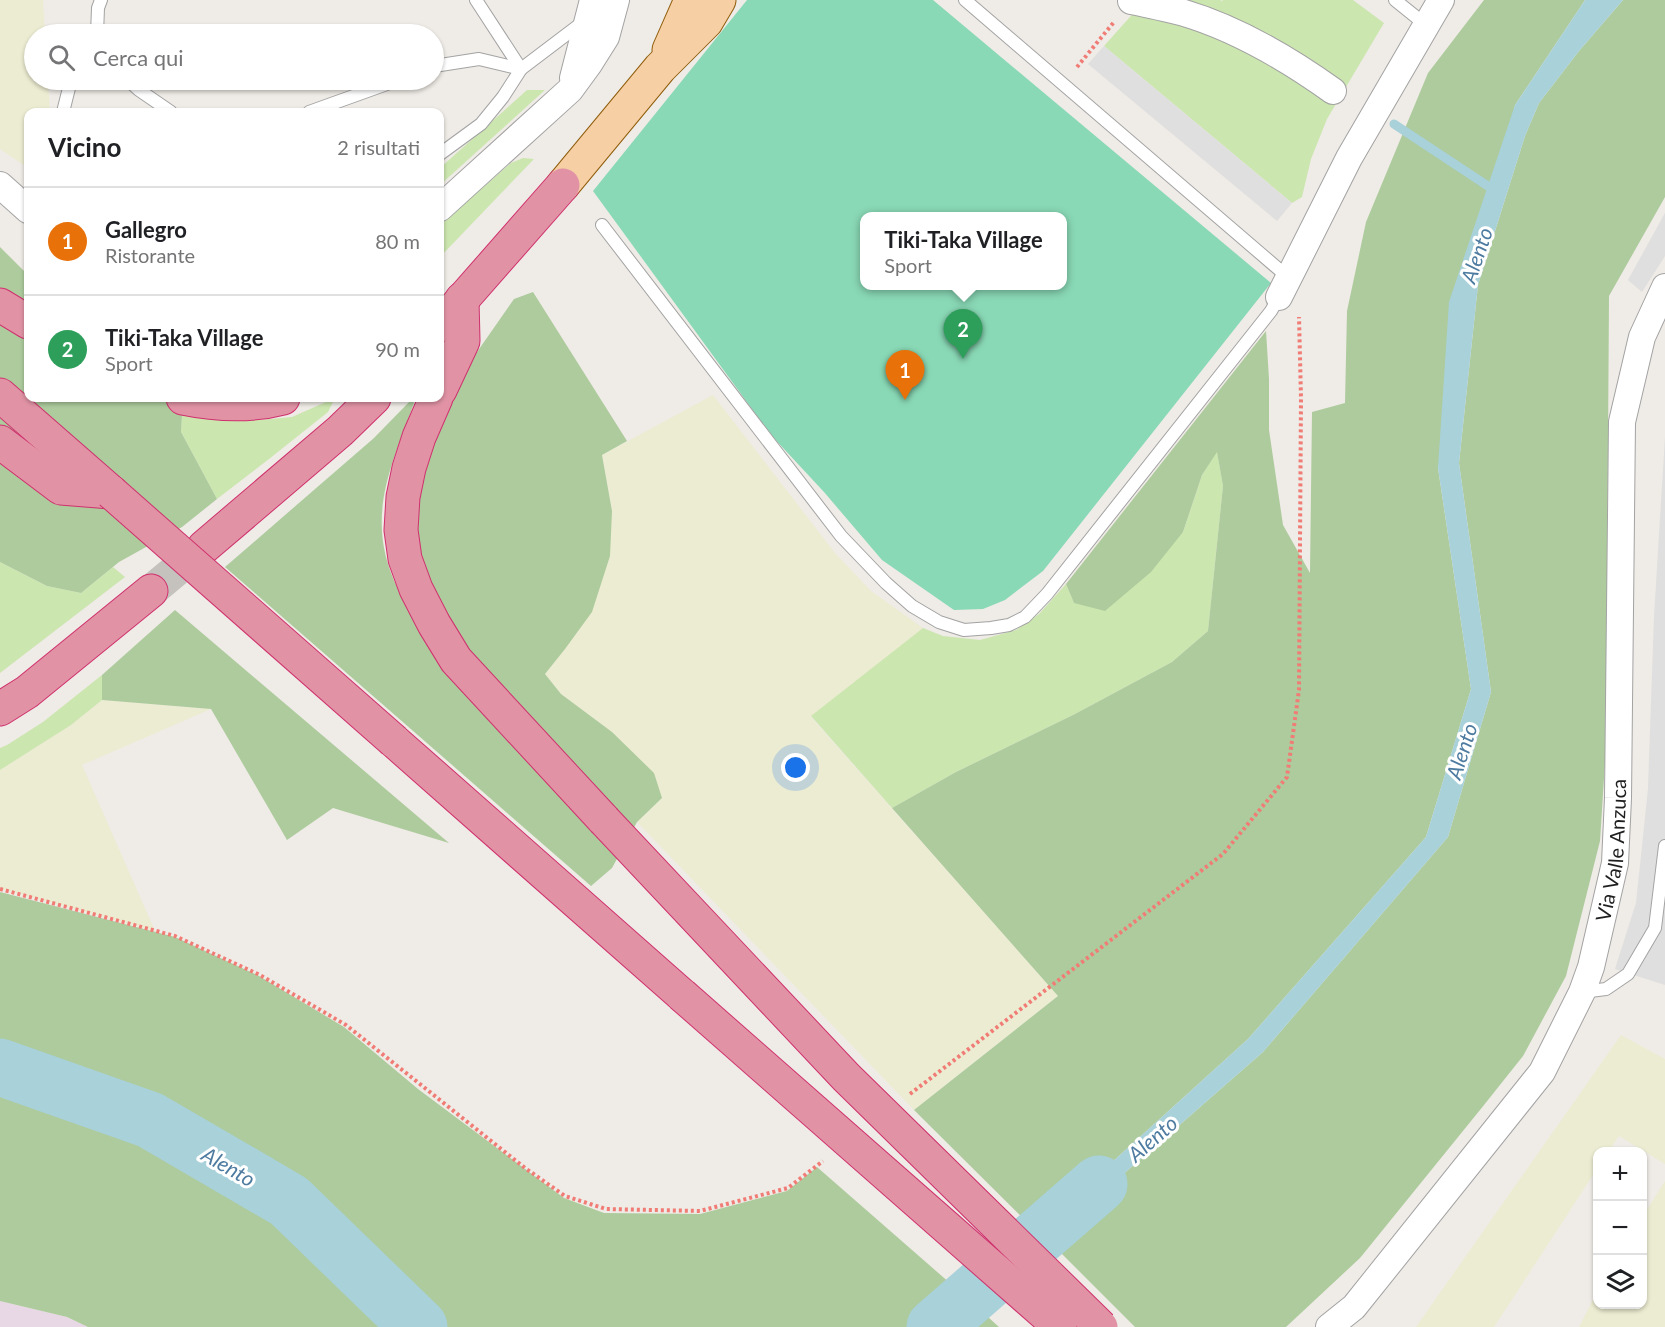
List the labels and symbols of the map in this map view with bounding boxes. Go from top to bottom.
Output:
water label: Alento [1455,224,1497,287]
pin: 2 [944,310,982,359]
pin: 1 [886,350,924,400]
water label: Alento [1440,720,1482,783]
your location [781,753,810,782]
street label: Via Valle Anzuca [1590,779,1630,924]
water label: Alento [1121,1110,1182,1167]
water label: Alento [197,1140,260,1191]

